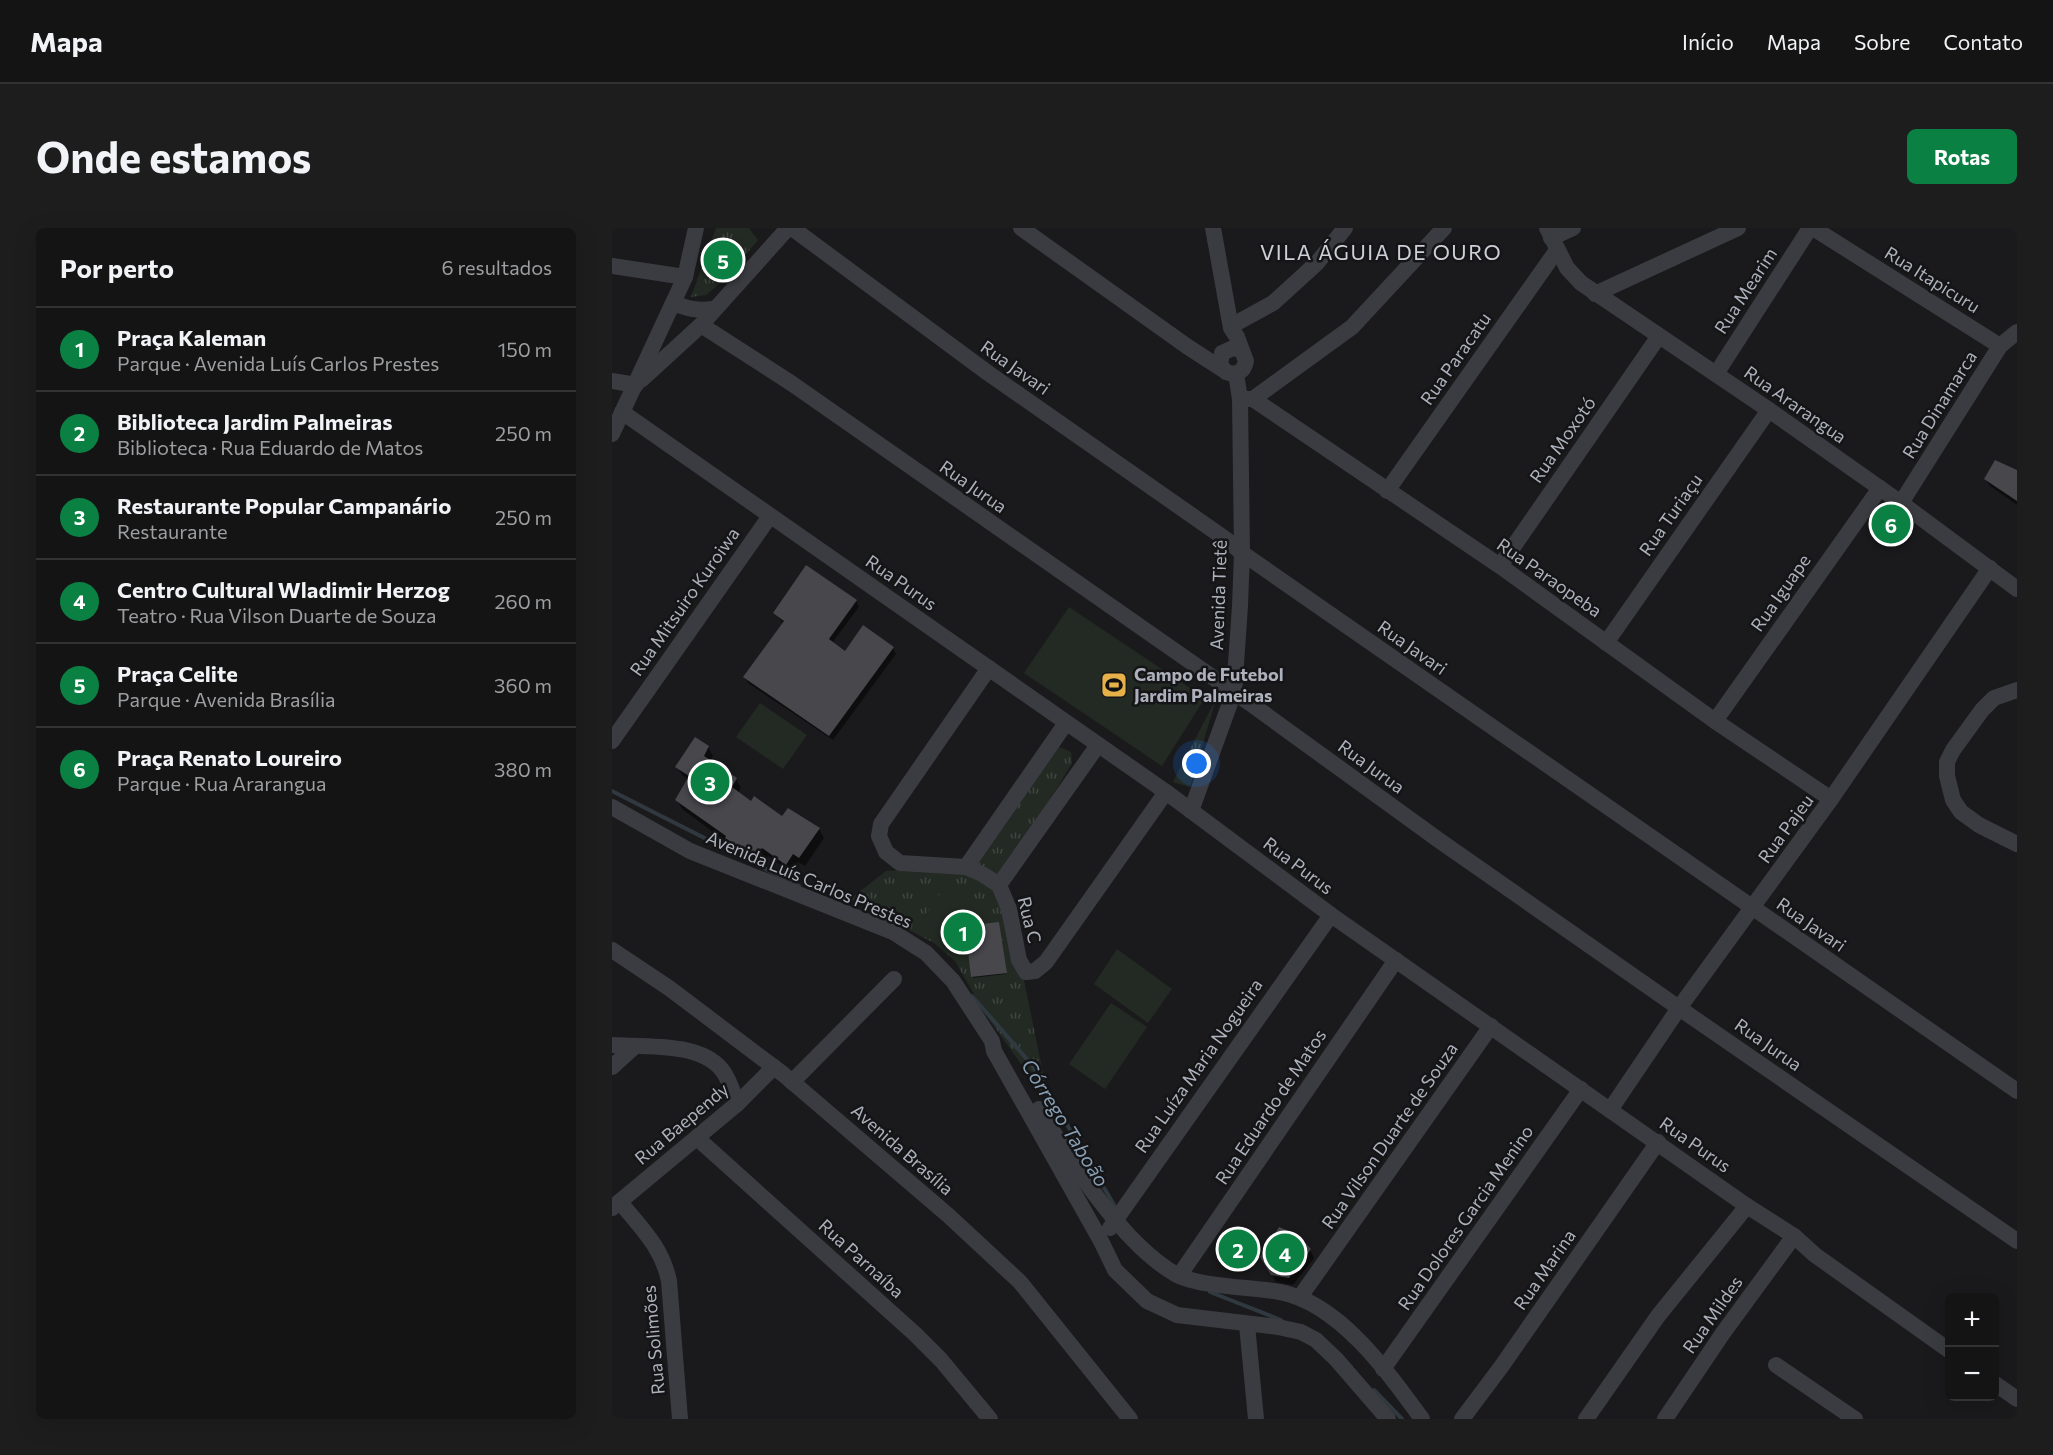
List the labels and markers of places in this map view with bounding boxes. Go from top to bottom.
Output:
pin: 5 [704,237,742,282]
pin: 6 [1872,502,1910,546]
place label: Campo de Futebol Jardim Palmeiras [1134,663,1284,706]
sports icon: Campo de Futebol Jardim Palmeiras [1099,670,1129,700]
pin: 3 [690,760,730,804]
pin: 1 [944,910,982,954]
pin: 2 [1218,1226,1258,1272]
pin: 4 [1266,1230,1304,1276]

